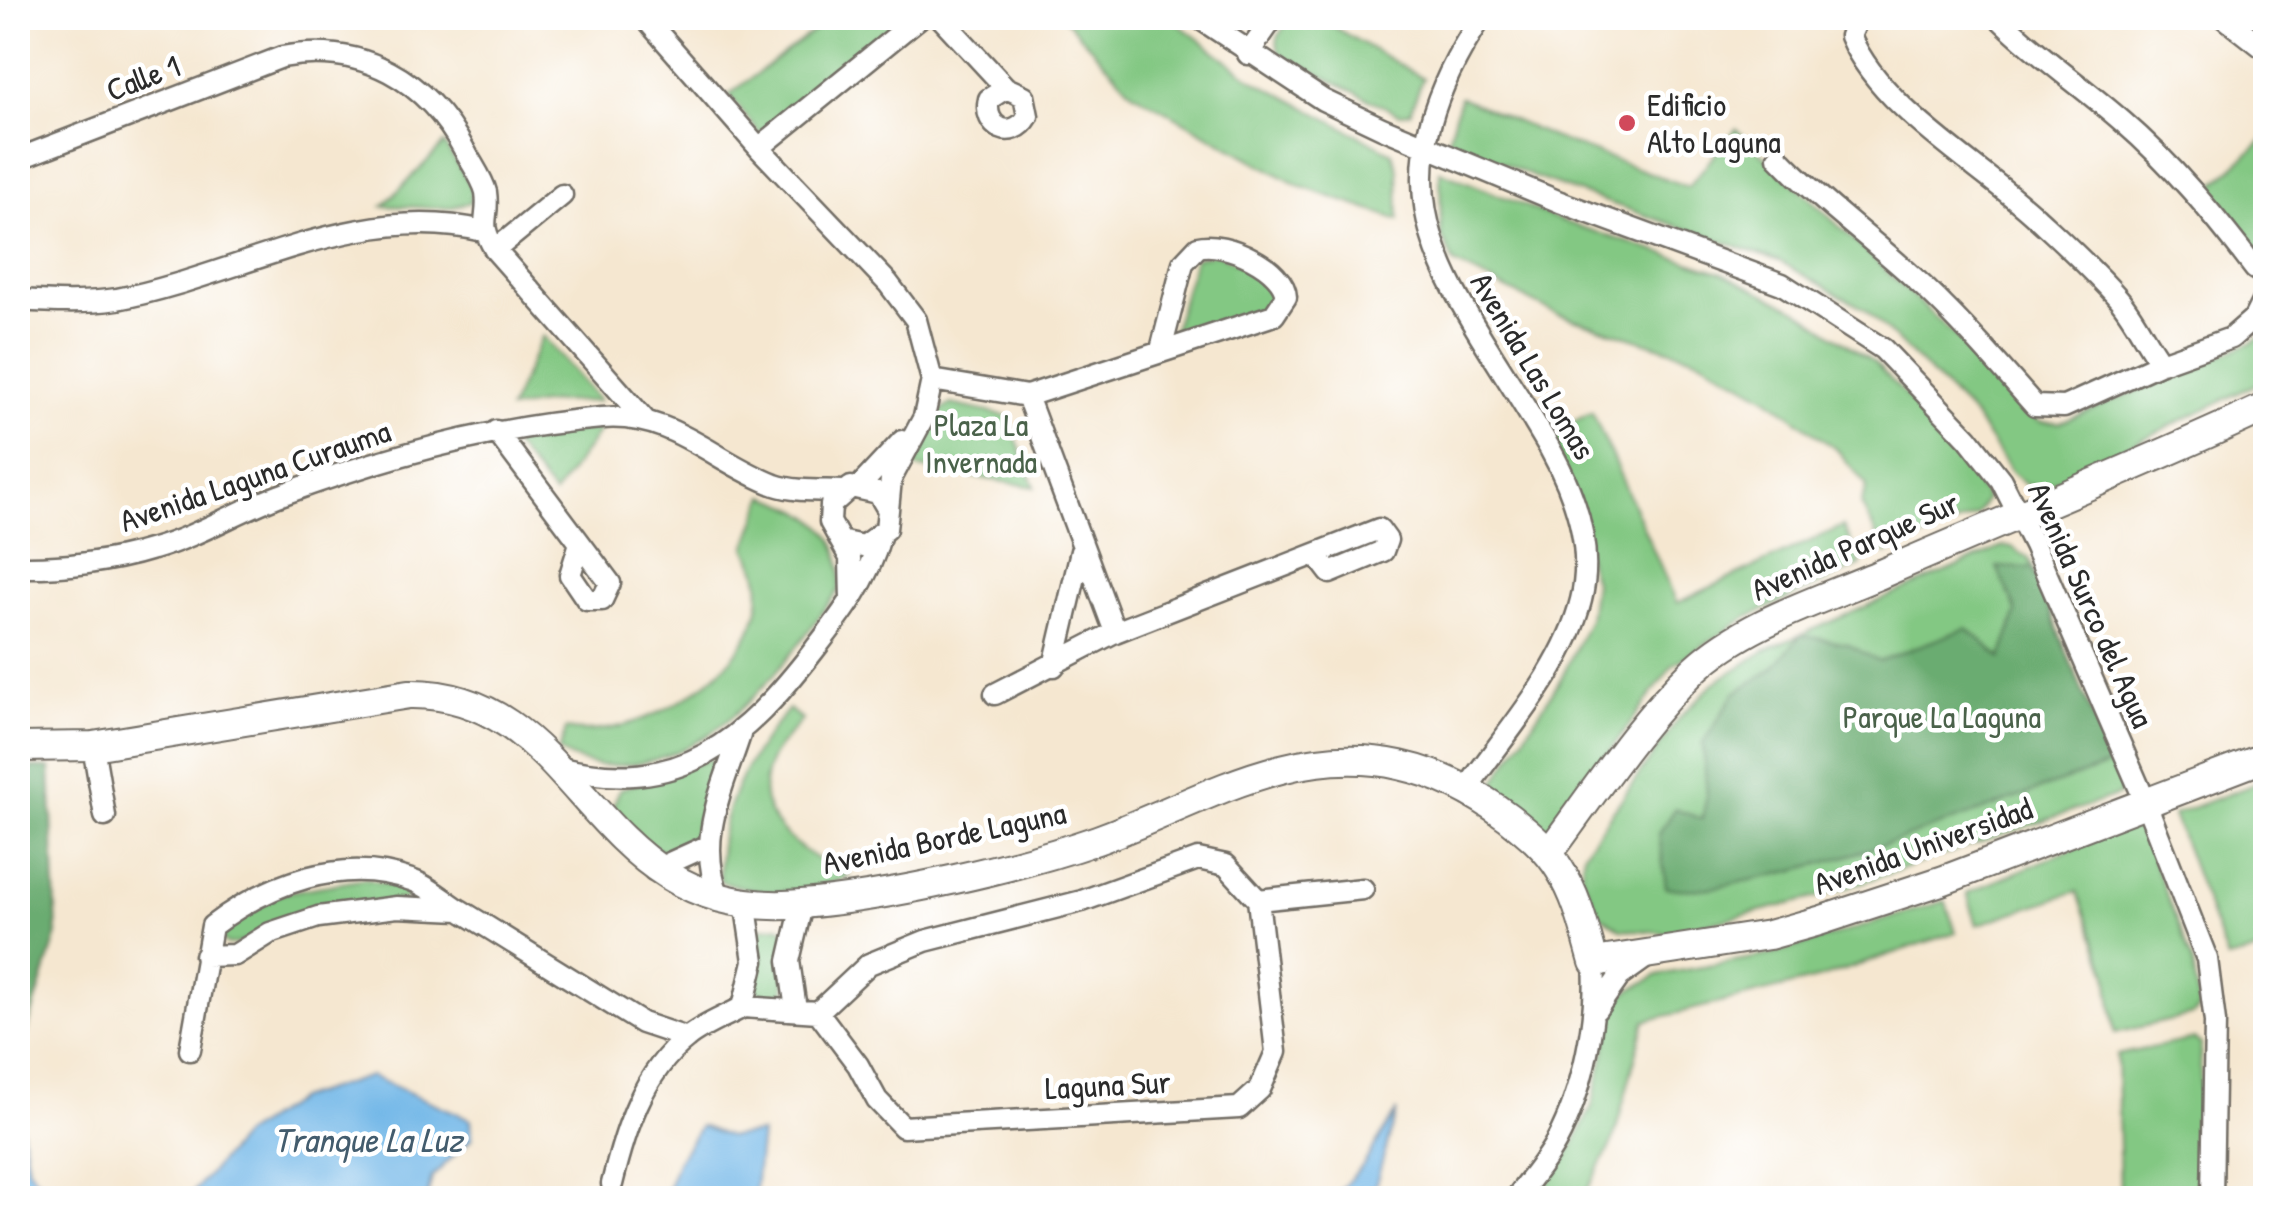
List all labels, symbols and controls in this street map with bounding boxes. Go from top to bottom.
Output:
street label: Calle 1 [100,44,186,111]
place label: Edificio Alto Laguna [1647,83,1781,163]
marker: Edificio Alto Laguna [1616,112,1638,134]
street label: Avenida Las Lomas [1461,264,1606,467]
park label: Plaza La Invernada [925,403,1037,483]
street label: Avenida Laguna Curauma [114,409,396,542]
street label: Avenida Surco del Agua [2018,475,2165,734]
street label: Avenida Parque Sur [1744,481,1965,611]
park label: Parque La Laguna [1843,695,2041,738]
street label: Avenida Universidad [1808,786,2038,905]
street label: Avenida Borde Laguna [818,791,1070,884]
street label: Laguna Sur [1044,1060,1172,1109]
water label: Tranque La Luz [274,1116,465,1163]

